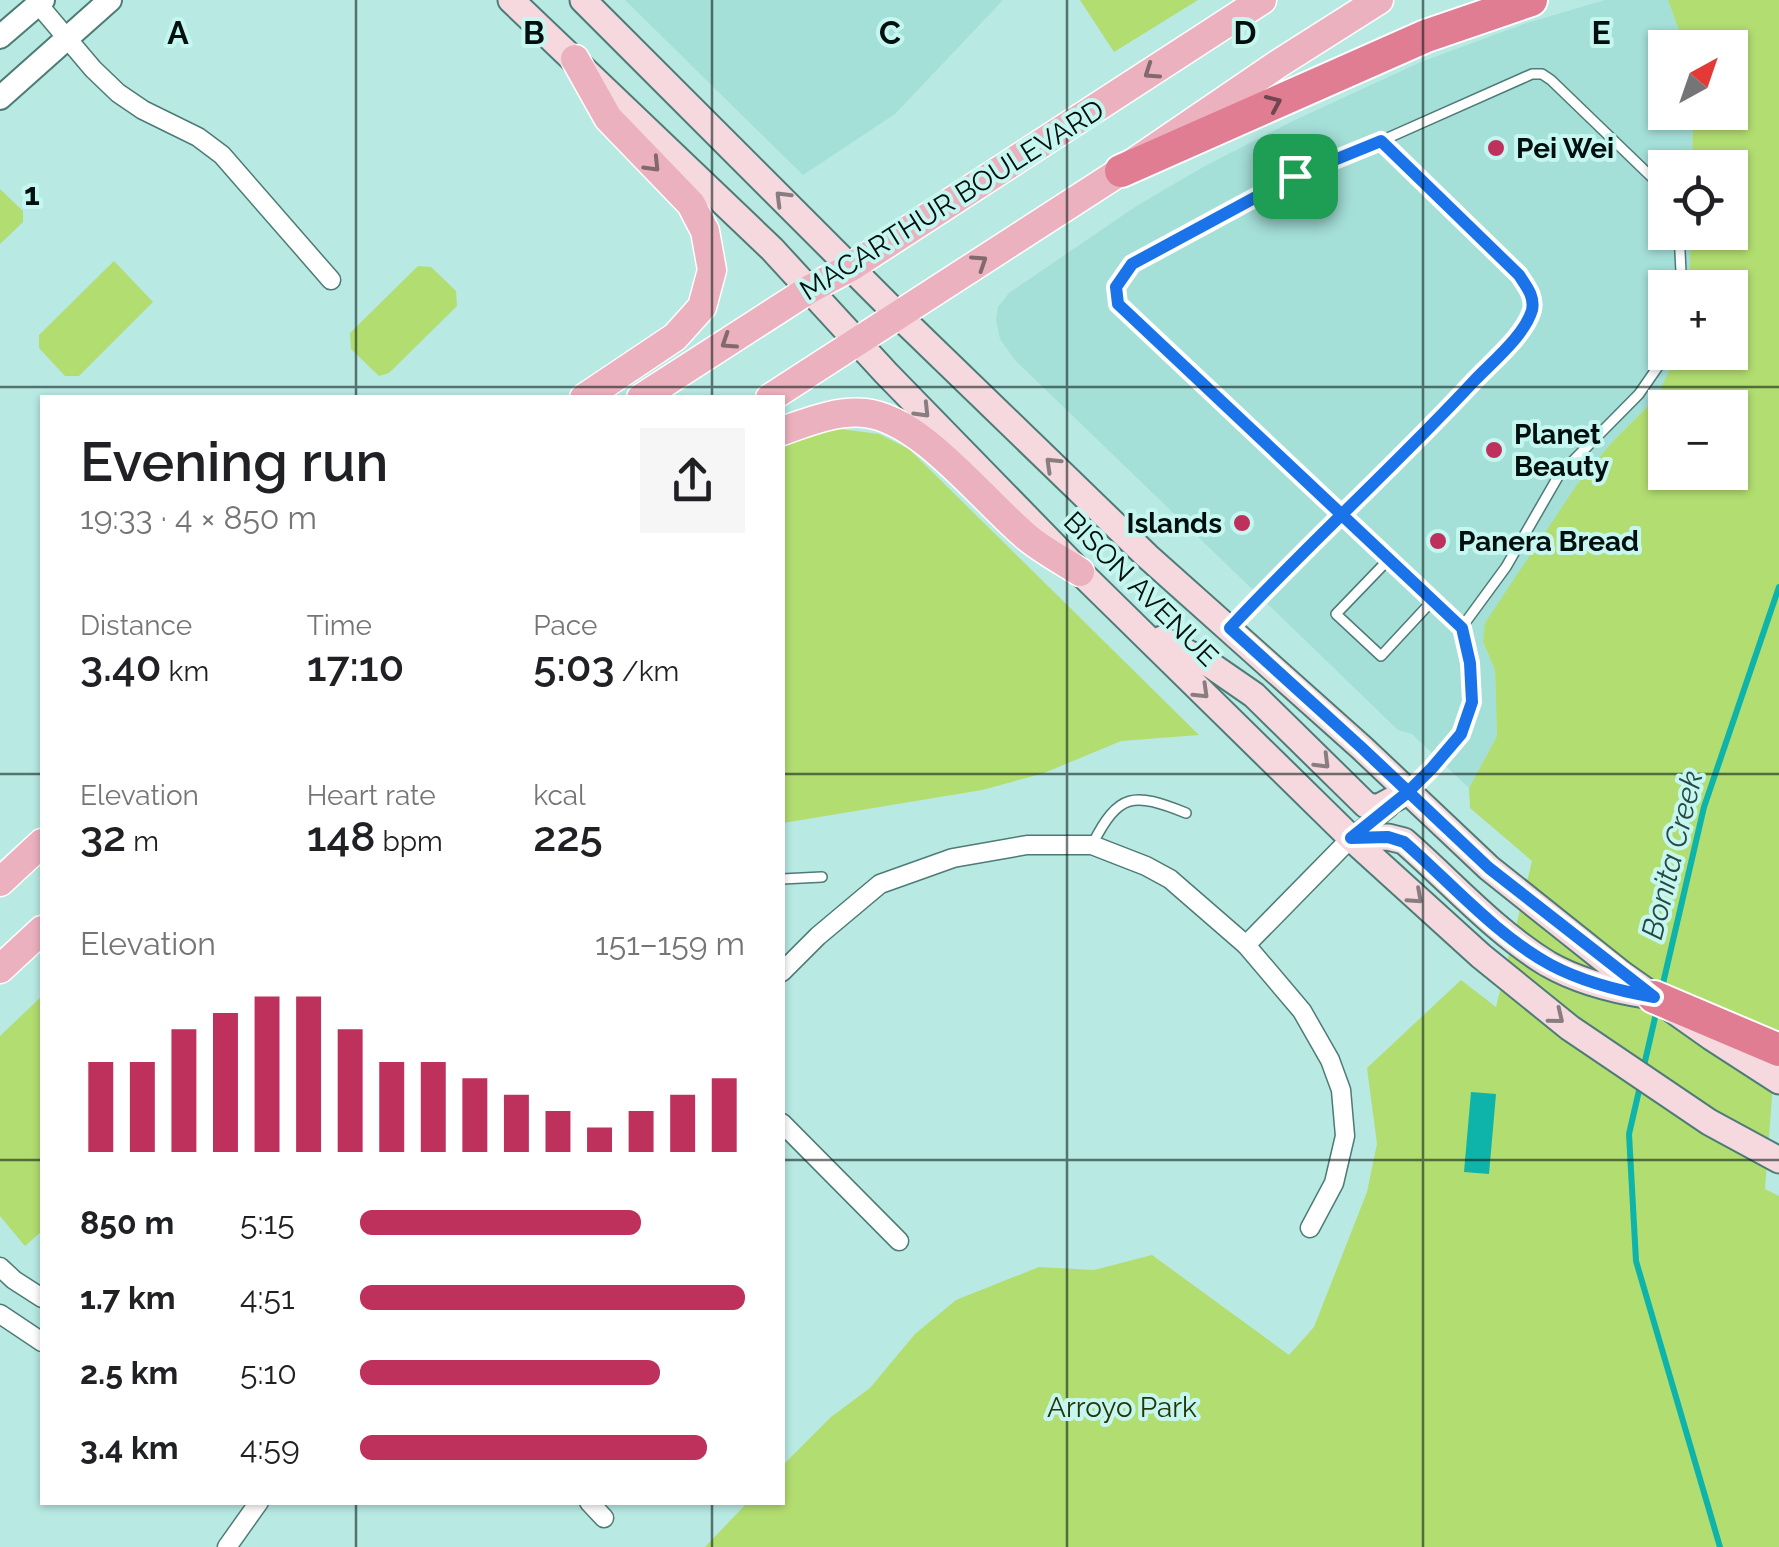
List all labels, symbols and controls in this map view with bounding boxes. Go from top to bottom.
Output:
text: A [167,14,189,51]
text: B [523,14,545,51]
text: C [879,14,901,51]
text: D [1234,14,1256,51]
text: E [1591,14,1611,51]
north arrow [1648,30,1748,130]
map controls [1648,30,1748,490]
one-way arrow [1144,60,1162,79]
street label: MACARTHUR BOULEVARD [794,93,1110,307]
one-way arrow [1264,95,1282,115]
place label: Pei Wei [1516,132,1614,165]
pin [1253,134,1338,219]
marker: Pei Wei [1485,137,1507,159]
icon: arrive [1268,149,1323,204]
button: locate [1648,150,1748,250]
one-way arrow [641,153,659,172]
text: 1 [24,175,40,212]
one-way arrow [776,191,794,209]
one-way arrow [969,256,987,275]
button: + [1648,270,1748,370]
one-way arrow [721,329,739,348]
button: − [1648,390,1748,490]
one-way arrow [912,400,930,418]
place label: Planet Beauty [1514,418,1610,483]
button: share [640,428,745,533]
text: Evening run [80,429,388,494]
marker: Planet Beauty [1483,439,1505,461]
one-way arrow [1045,458,1063,476]
text: 19:33 · 4 × 850 m [80,499,317,536]
street label: BISON AVENUE [1057,505,1225,673]
place label: Islands [1127,507,1222,540]
marker: Islands [1231,512,1253,534]
place label: Panera Bread [1458,525,1639,558]
marker: Panera Bread [1427,530,1449,552]
text: Distance [80,609,192,642]
text: Time [307,609,372,642]
text: Pace [533,609,598,642]
text: 3.40 [80,642,161,691]
text: 17:10 [307,642,404,691]
text: 5:03 [533,642,615,691]
text: km [161,655,209,688]
text: /km [615,655,679,688]
one-way arrow [1190,680,1208,698]
one-way arrow [1311,750,1329,768]
water label: Bonita Creek [1634,767,1710,943]
text: Elevation [80,779,199,812]
text: Heart rate [307,779,436,812]
text: kcal [533,779,586,812]
text: 32 [80,812,126,861]
text: 148 [307,812,375,861]
text: 225 [533,812,603,861]
text: m [126,825,159,858]
text: bpm [375,825,443,858]
one-way arrow [1404,885,1423,903]
text: Elevation [80,925,216,962]
text: 151–159 m [595,925,745,962]
one-way arrow [1546,1005,1564,1023]
text: 850 m [80,1204,174,1241]
text: 5:15 [240,1204,295,1241]
text: 1.7 km [80,1279,176,1316]
text: 4:51 [240,1279,295,1316]
text: 2.5 km [80,1354,178,1391]
text: 5:10 [240,1354,297,1391]
park label: Arroyo Park [1047,1391,1197,1424]
text: 3.4 km [80,1429,179,1466]
text: 4:59 [240,1429,300,1466]

